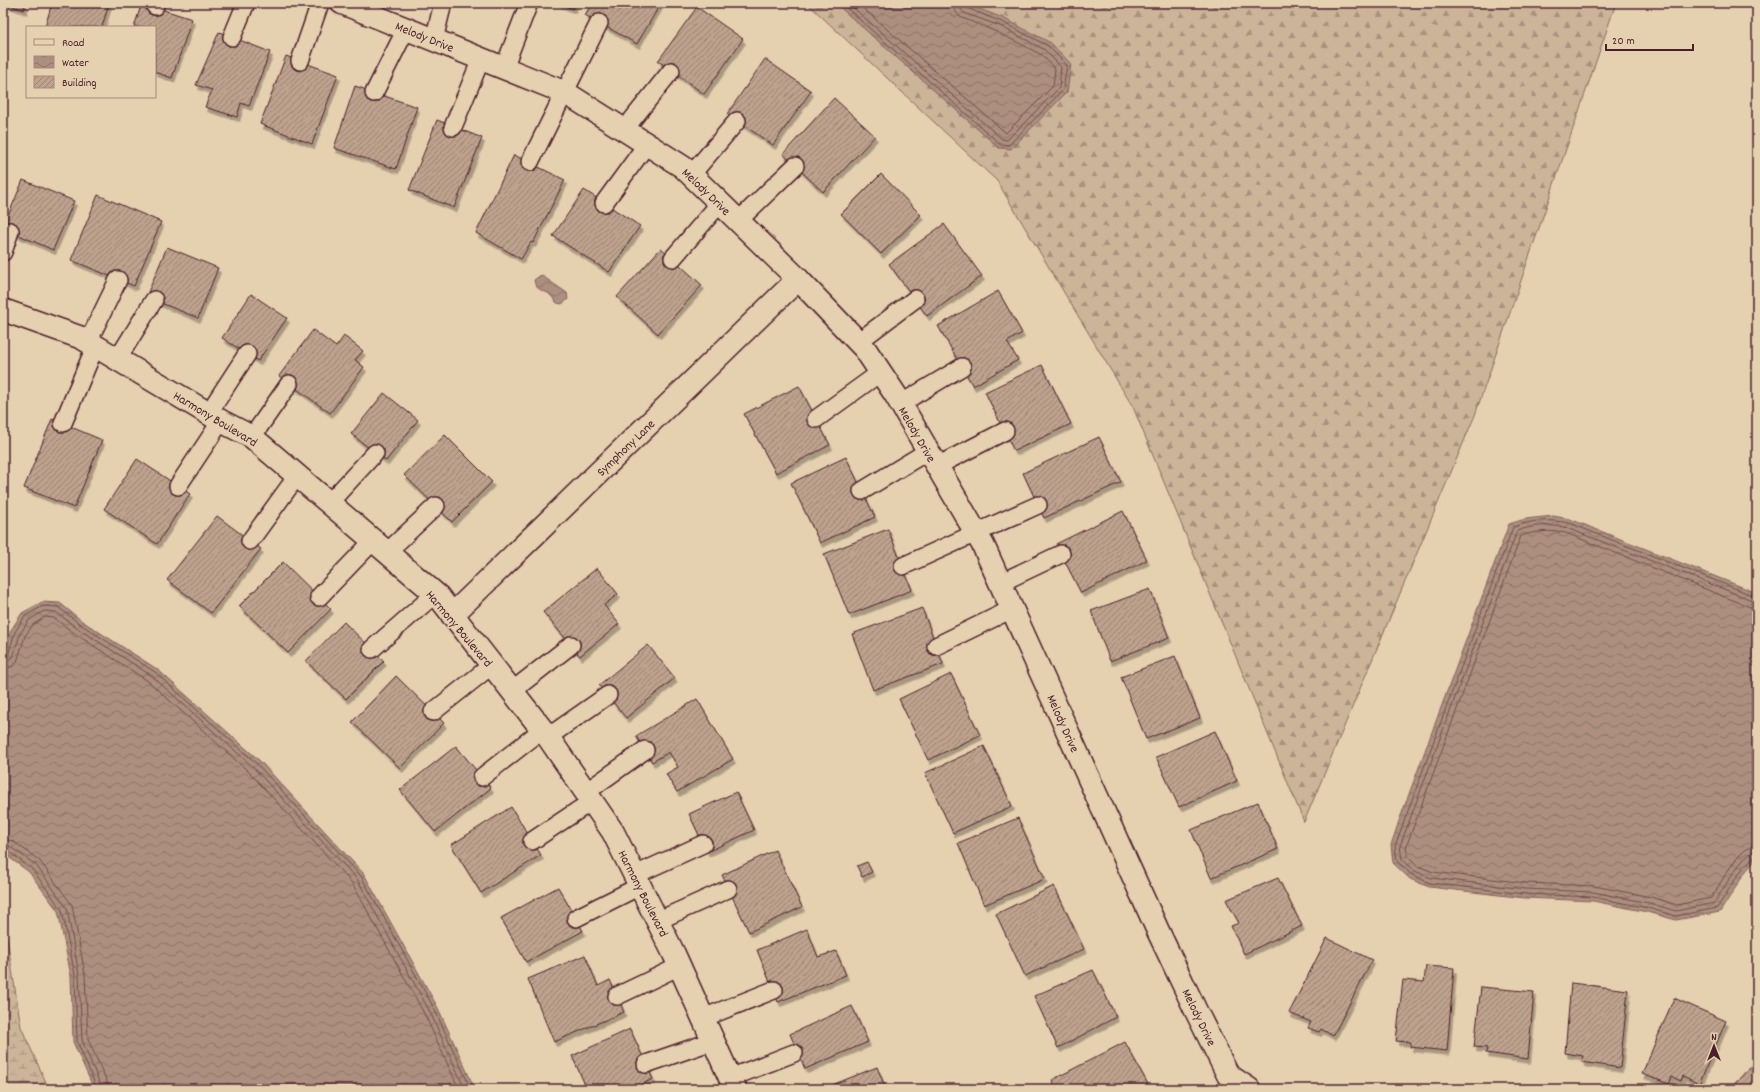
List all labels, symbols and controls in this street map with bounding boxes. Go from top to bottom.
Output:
street label: Melody Drive [392,18,456,59]
legend [26,26,156,98]
scale bar [1606,26,1693,52]
text: 20 m [1612,33,1635,50]
text: Road [62,35,84,52]
text: Water [62,55,89,72]
text: Building [62,75,97,92]
street label: Melody Drive [677,165,734,221]
street label: Harmony Boulevard [169,387,260,453]
street label: Melody Drive [892,404,940,467]
street label: Symphony Lane [593,416,661,482]
street label: Harmony Boulevard [420,587,496,672]
street label: Melody Drive [1041,692,1083,756]
street label: Harmony Boulevard [612,847,672,941]
street label: Melody Drive [1176,986,1220,1050]
north arrow [1694,1026,1734,1066]
text: N [1711,1030,1717,1046]

